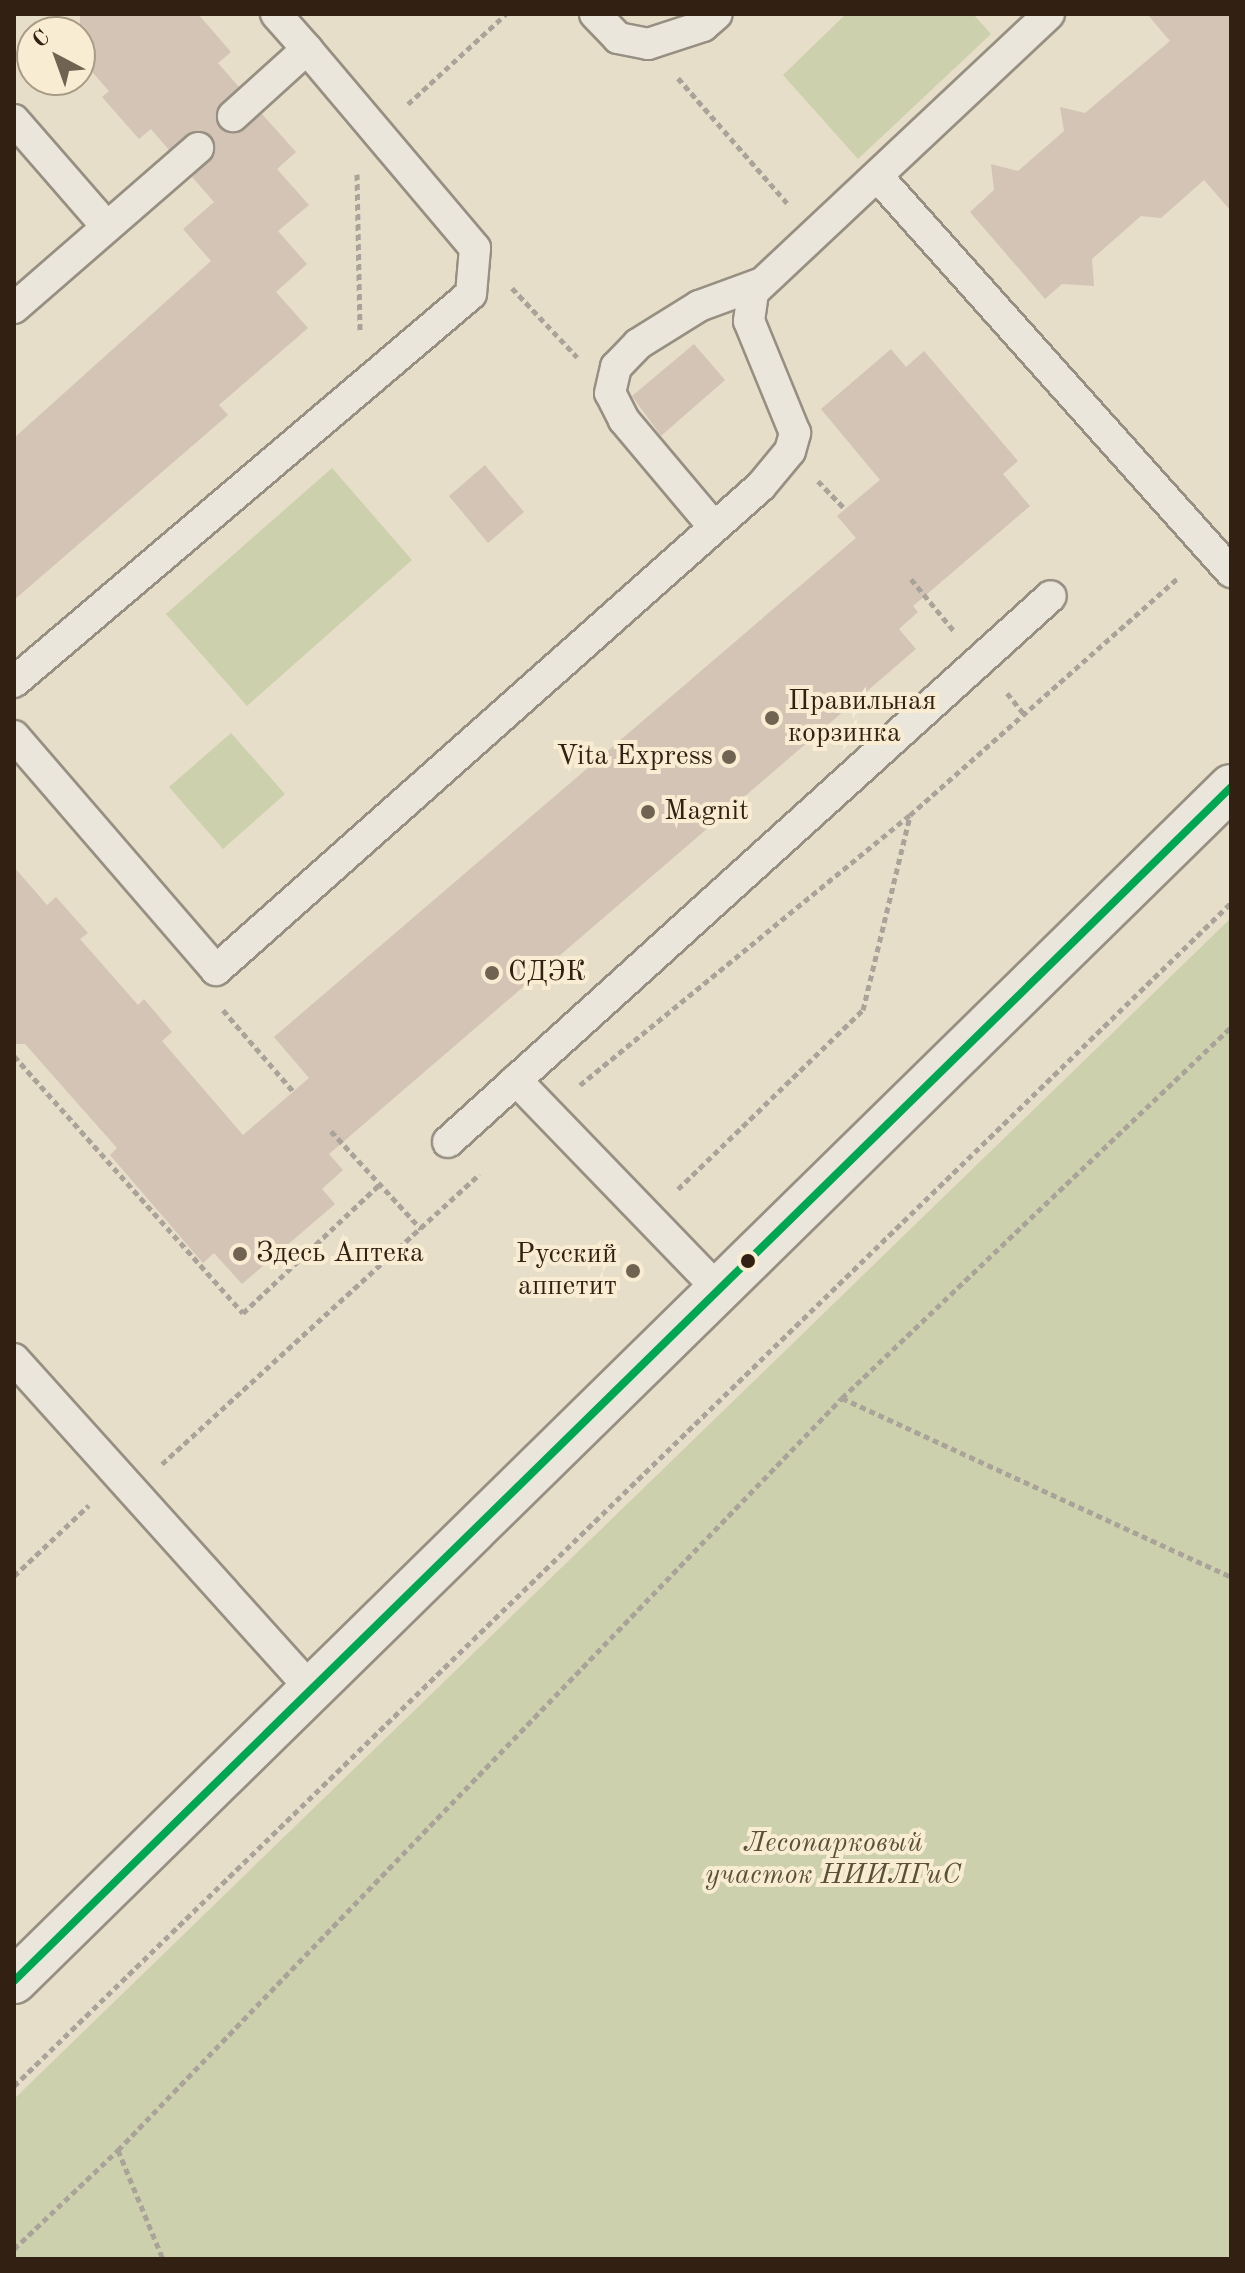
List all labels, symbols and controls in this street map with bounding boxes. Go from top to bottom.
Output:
north arrow [16,16,96,96]
text: С [29,26,54,52]
place label: Правильная корзинка [788,685,936,751]
marker: Правильная корзинка [763,709,781,727]
place label: Vita Express [557,740,713,774]
marker: Vita Express [720,748,738,766]
place label: Magnit [664,795,749,829]
marker: Magnit [639,803,657,821]
place label: СДЭК [508,956,586,990]
marker: СДЭК [483,964,501,982]
place label: Здесь Аптека [256,1237,424,1271]
place label: Русский аппетит [516,1238,617,1304]
marker: Здесь Аптека [231,1245,249,1263]
unlabelled marker [740,1253,756,1269]
marker: Русский аппетит [624,1262,642,1280]
park label: Лесопарковый участок НИИЛГиС [705,1827,961,1893]

